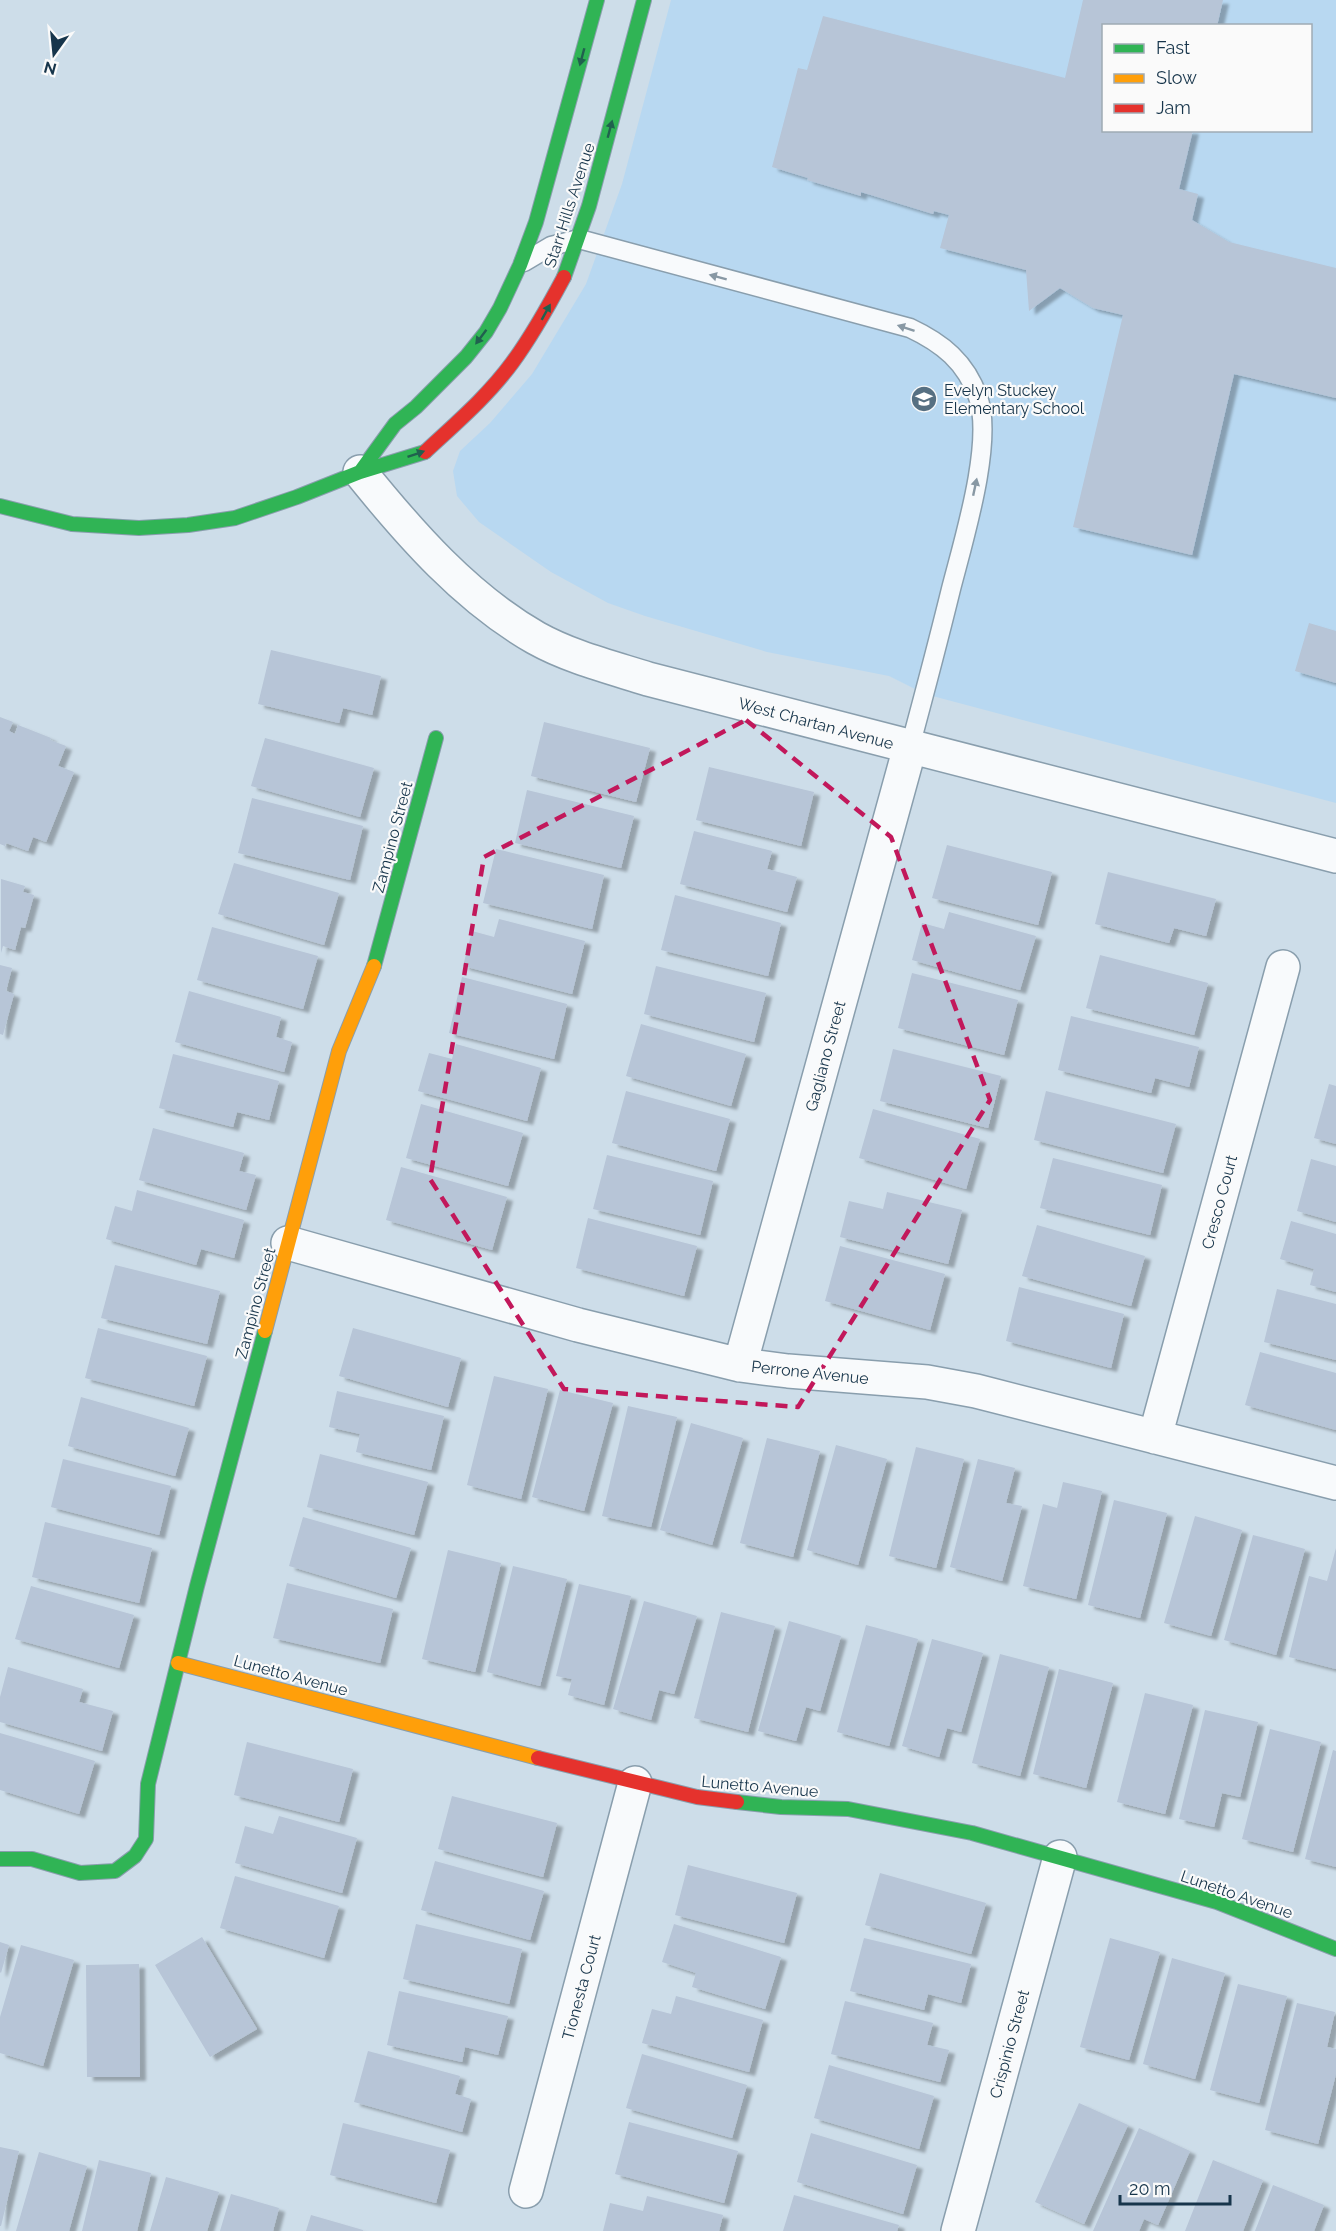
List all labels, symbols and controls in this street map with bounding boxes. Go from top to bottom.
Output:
north arrow [24,24,84,84]
legend [1102,24,1312,132]
text: Fast [1156,37,1190,58]
one-way arrow [577,48,586,66]
text: N [42,57,59,79]
text: Slow [1156,67,1197,88]
text: Jam [1156,97,1191,118]
one-way arrow [606,120,615,138]
street label: Starr Hills Avenue [540,140,599,270]
one-way arrow [709,272,727,281]
one-way arrow [540,304,551,320]
one-way arrow [897,323,915,332]
one-way arrow [476,330,488,345]
place label: Evelyn Stuckey Elementary School [944,381,1085,418]
school or university icon: Evelyn Stuckey Elementary School [909,384,939,414]
one-way arrow [407,449,425,459]
one-way arrow [971,477,981,496]
street label: West Chartan Avenue [736,694,896,753]
street label: Zampino Street [369,779,417,895]
street label: Gagliano Street [802,998,850,1114]
street label: Cresco Court [1198,1152,1241,1251]
street label: Zampino Street [232,1245,280,1361]
street label: Perrone Avenue [750,1357,870,1388]
street label: Lunetto Avenue [232,1651,350,1700]
street label: Lunetto Avenue [701,1772,819,1801]
street label: Lunetto Avenue [1178,1866,1295,1923]
street label: Tionesta Court [558,1932,605,2042]
street label: Crispinio Street [986,1987,1033,2101]
scale bar [1120,2168,1230,2206]
text: 20 m [1129,2178,1171,2199]

